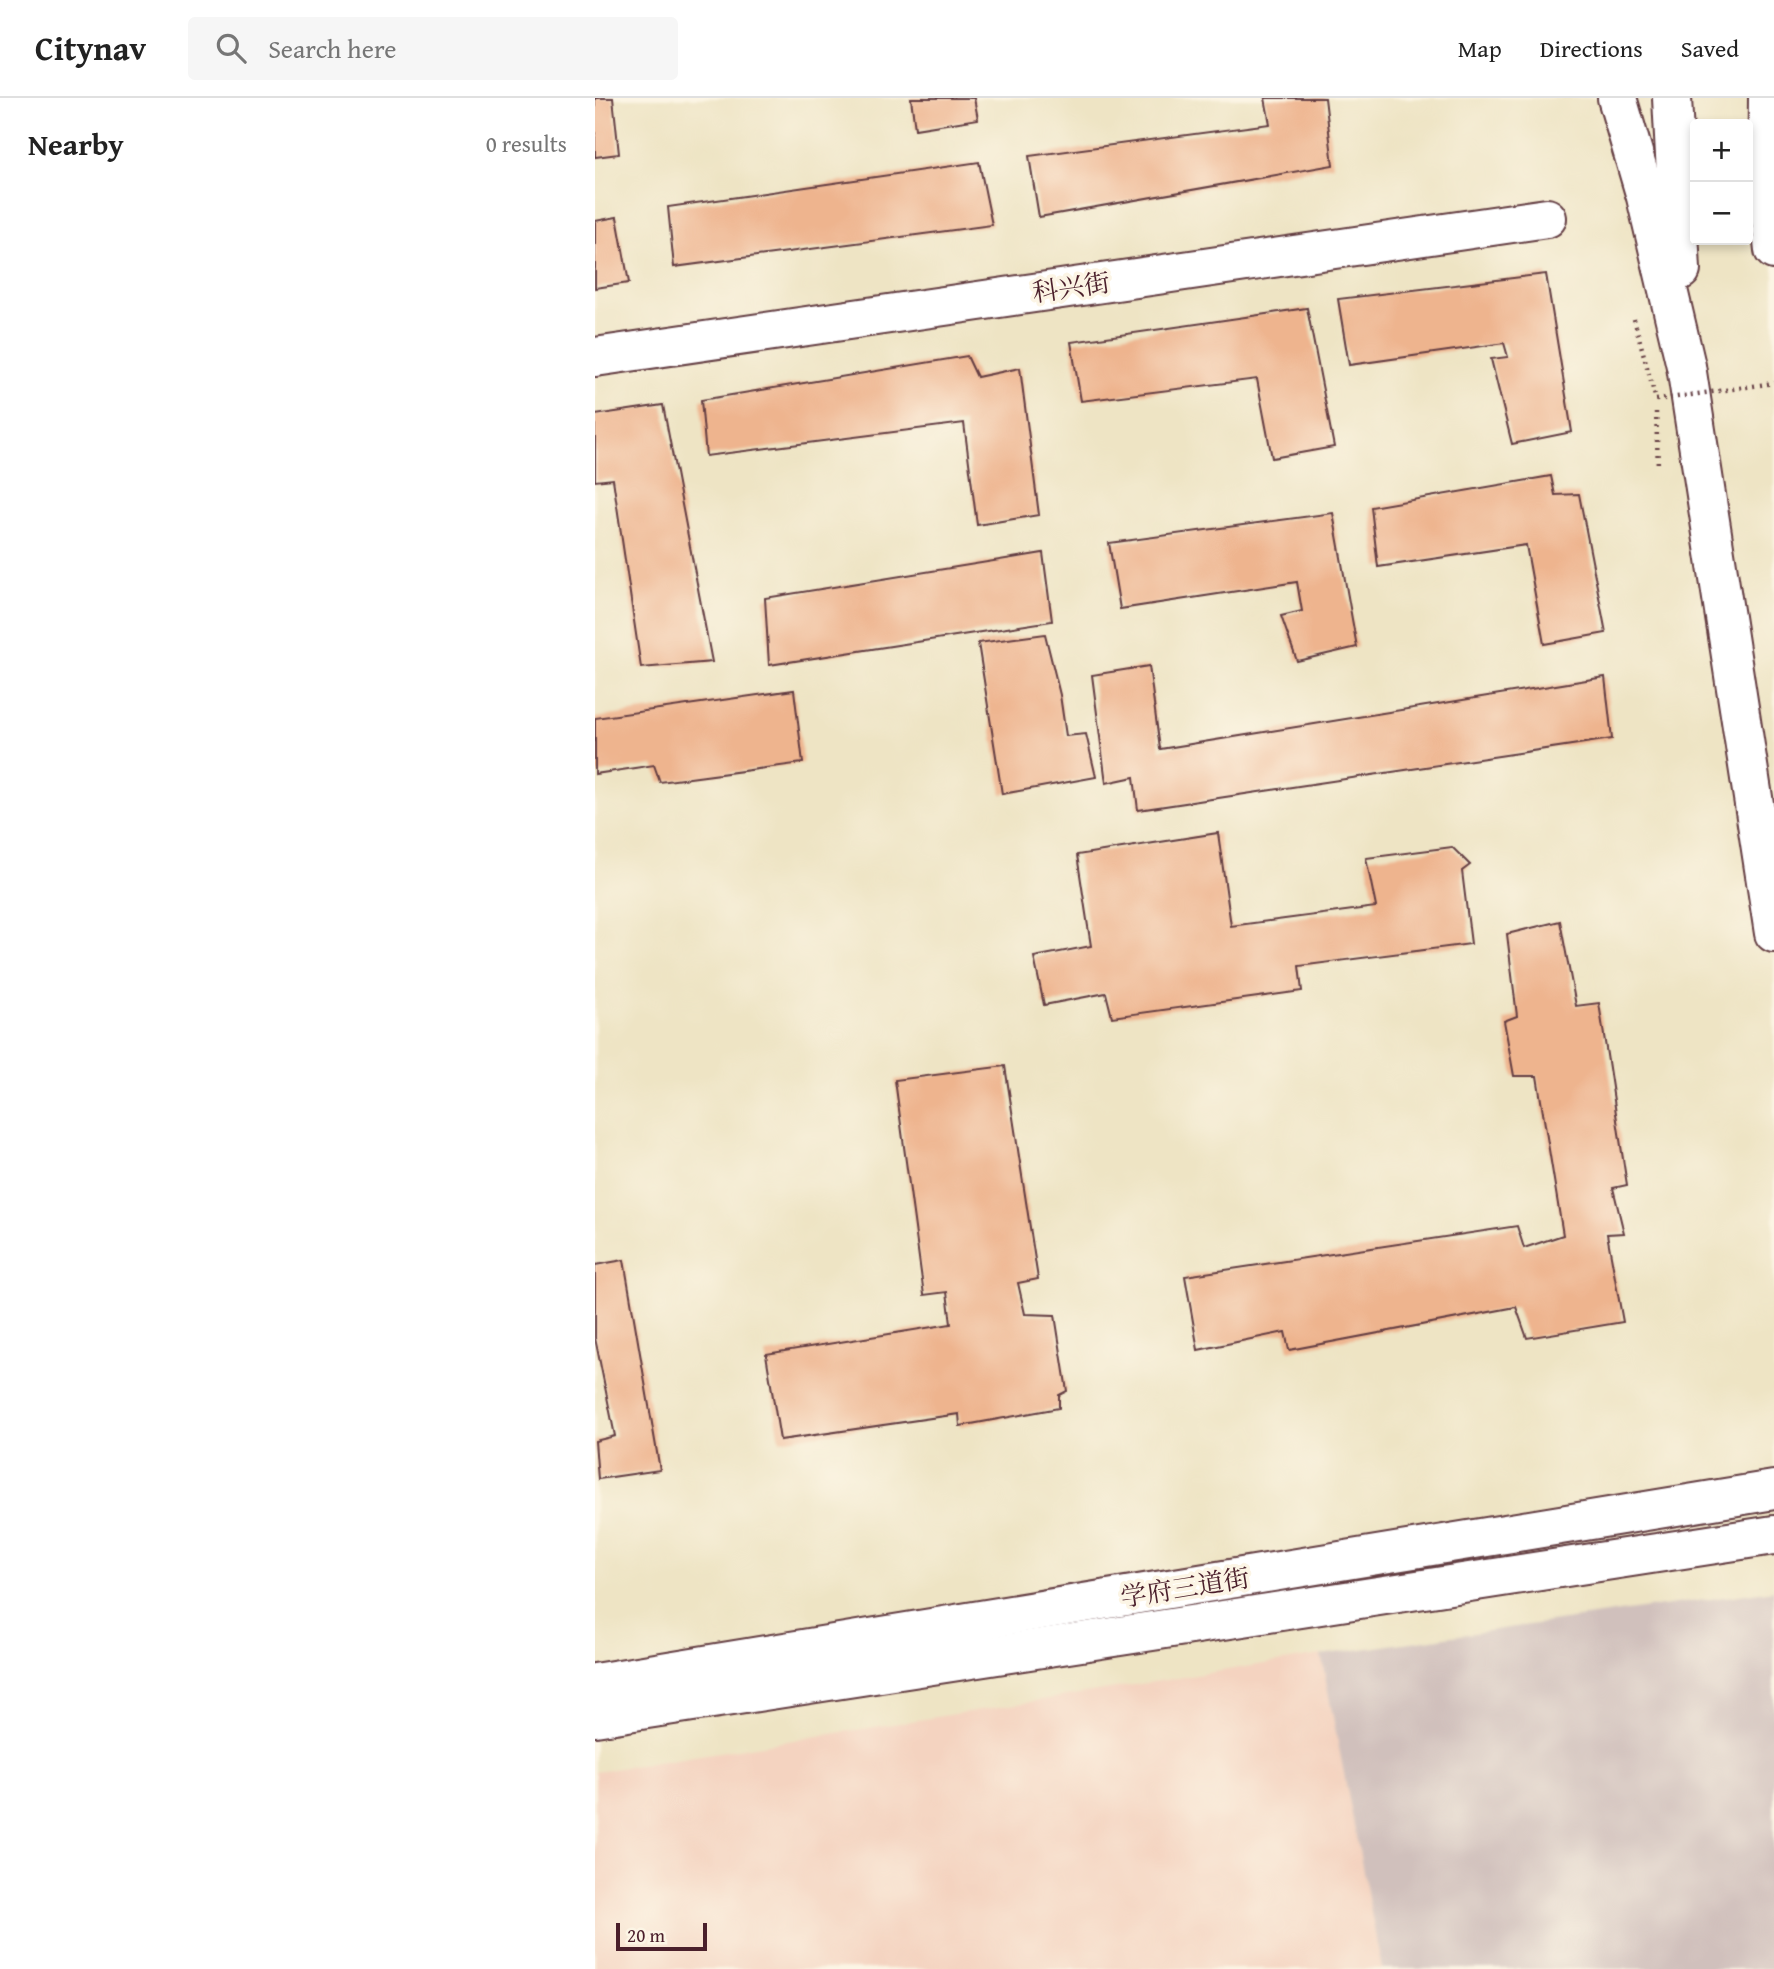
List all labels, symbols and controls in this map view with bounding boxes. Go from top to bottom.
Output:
search box [188,17,678,80]
text: Citynav [35,24,146,72]
icon: search [212,29,250,67]
text: Search here [268,29,396,68]
text: Map [1458,31,1502,66]
text: Directions [1540,31,1643,66]
text: Saved [1681,31,1739,66]
map controls [1690,119,1753,245]
button: + [1690,119,1753,182]
text: Nearby [28,122,124,166]
text: 0 results [486,127,567,160]
button: − [1690,182,1753,245]
street label: 科兴街 [1030,262,1112,312]
street label: 学府三道街 [1118,1558,1252,1616]
scale bar [616,1920,707,1952]
text: 20 m [627,1921,665,1949]

